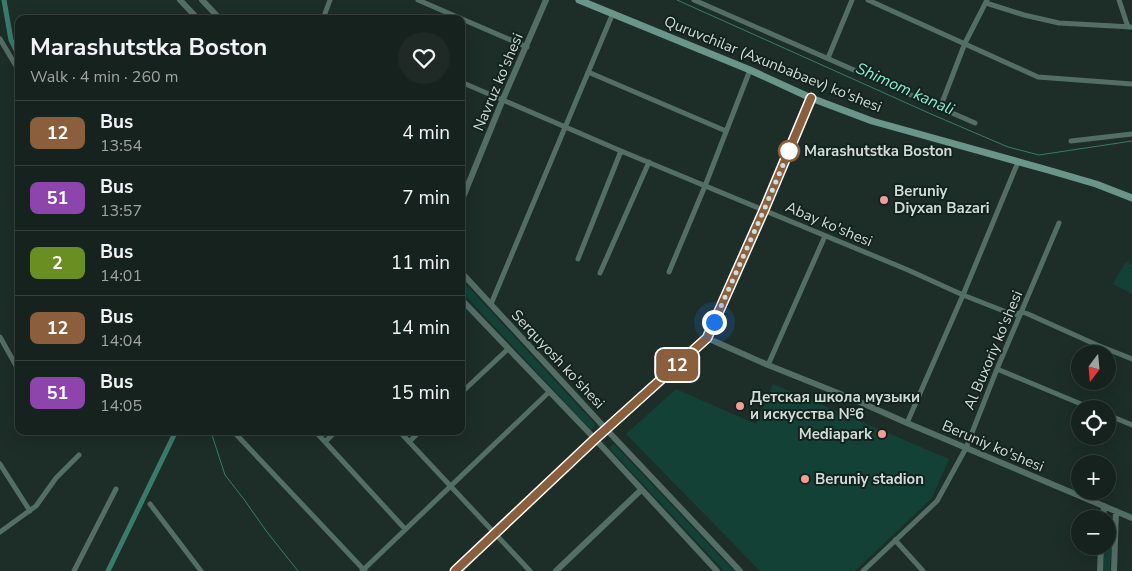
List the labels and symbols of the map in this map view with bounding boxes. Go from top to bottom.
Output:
street label: Quruvchilar (Axunbabaev) ko'shesi [661,11,885,117]
street label: Navruz ko'shesi [468,30,528,134]
water label: Shimom kanali [852,58,958,121]
marker: Marashutstka Boston [778,140,800,162]
place label: Marashutstka Boston [804,141,952,161]
place label: Beruniy Diyxan Bazari [894,181,990,218]
marker: Beruniy Diyxan Bazari [878,194,890,206]
street label: Abay ko'shesi [783,197,875,251]
street label: Al Buxoriy ko'shesi [959,287,1027,413]
street label: Serquyosh ko'shesi [507,305,609,413]
your location [702,310,727,335]
north arrow [1071,345,1116,390]
line badge: 12 [654,349,700,381]
place label: Детская школа музыки и искусства №6 [750,387,920,424]
marker: Детская школа музыки и искусства №6 [734,400,746,412]
street label: Beruniy ko'shesi [939,416,1047,476]
place label: Mediapark [799,424,873,444]
marker: Mediapark [876,428,888,440]
place label: Beruniy stadion [815,469,924,489]
marker: Beruniy stadion [799,473,811,485]

